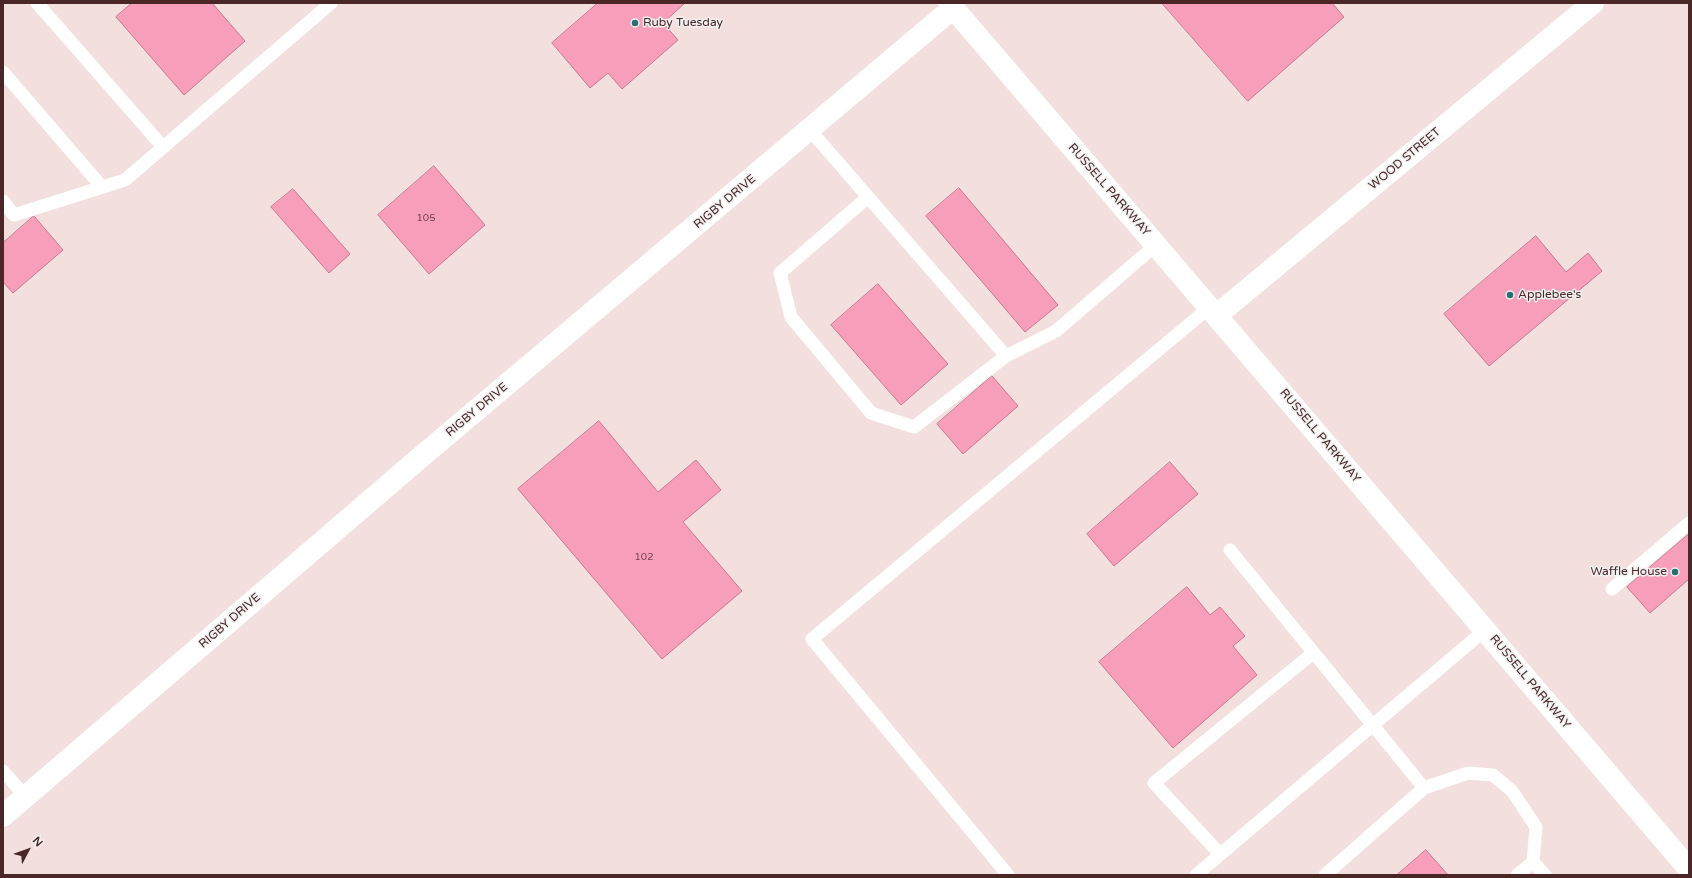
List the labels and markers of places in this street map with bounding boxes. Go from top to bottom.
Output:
place label: Ruby Tuesday [643,16,723,30]
marker: Ruby Tuesday [630,18,640,28]
place label: Applebee's [1518,288,1581,302]
marker: Applebee's [1505,290,1515,300]
place label: Waffle House [1590,565,1667,579]
marker: Waffle House [1670,567,1680,577]

